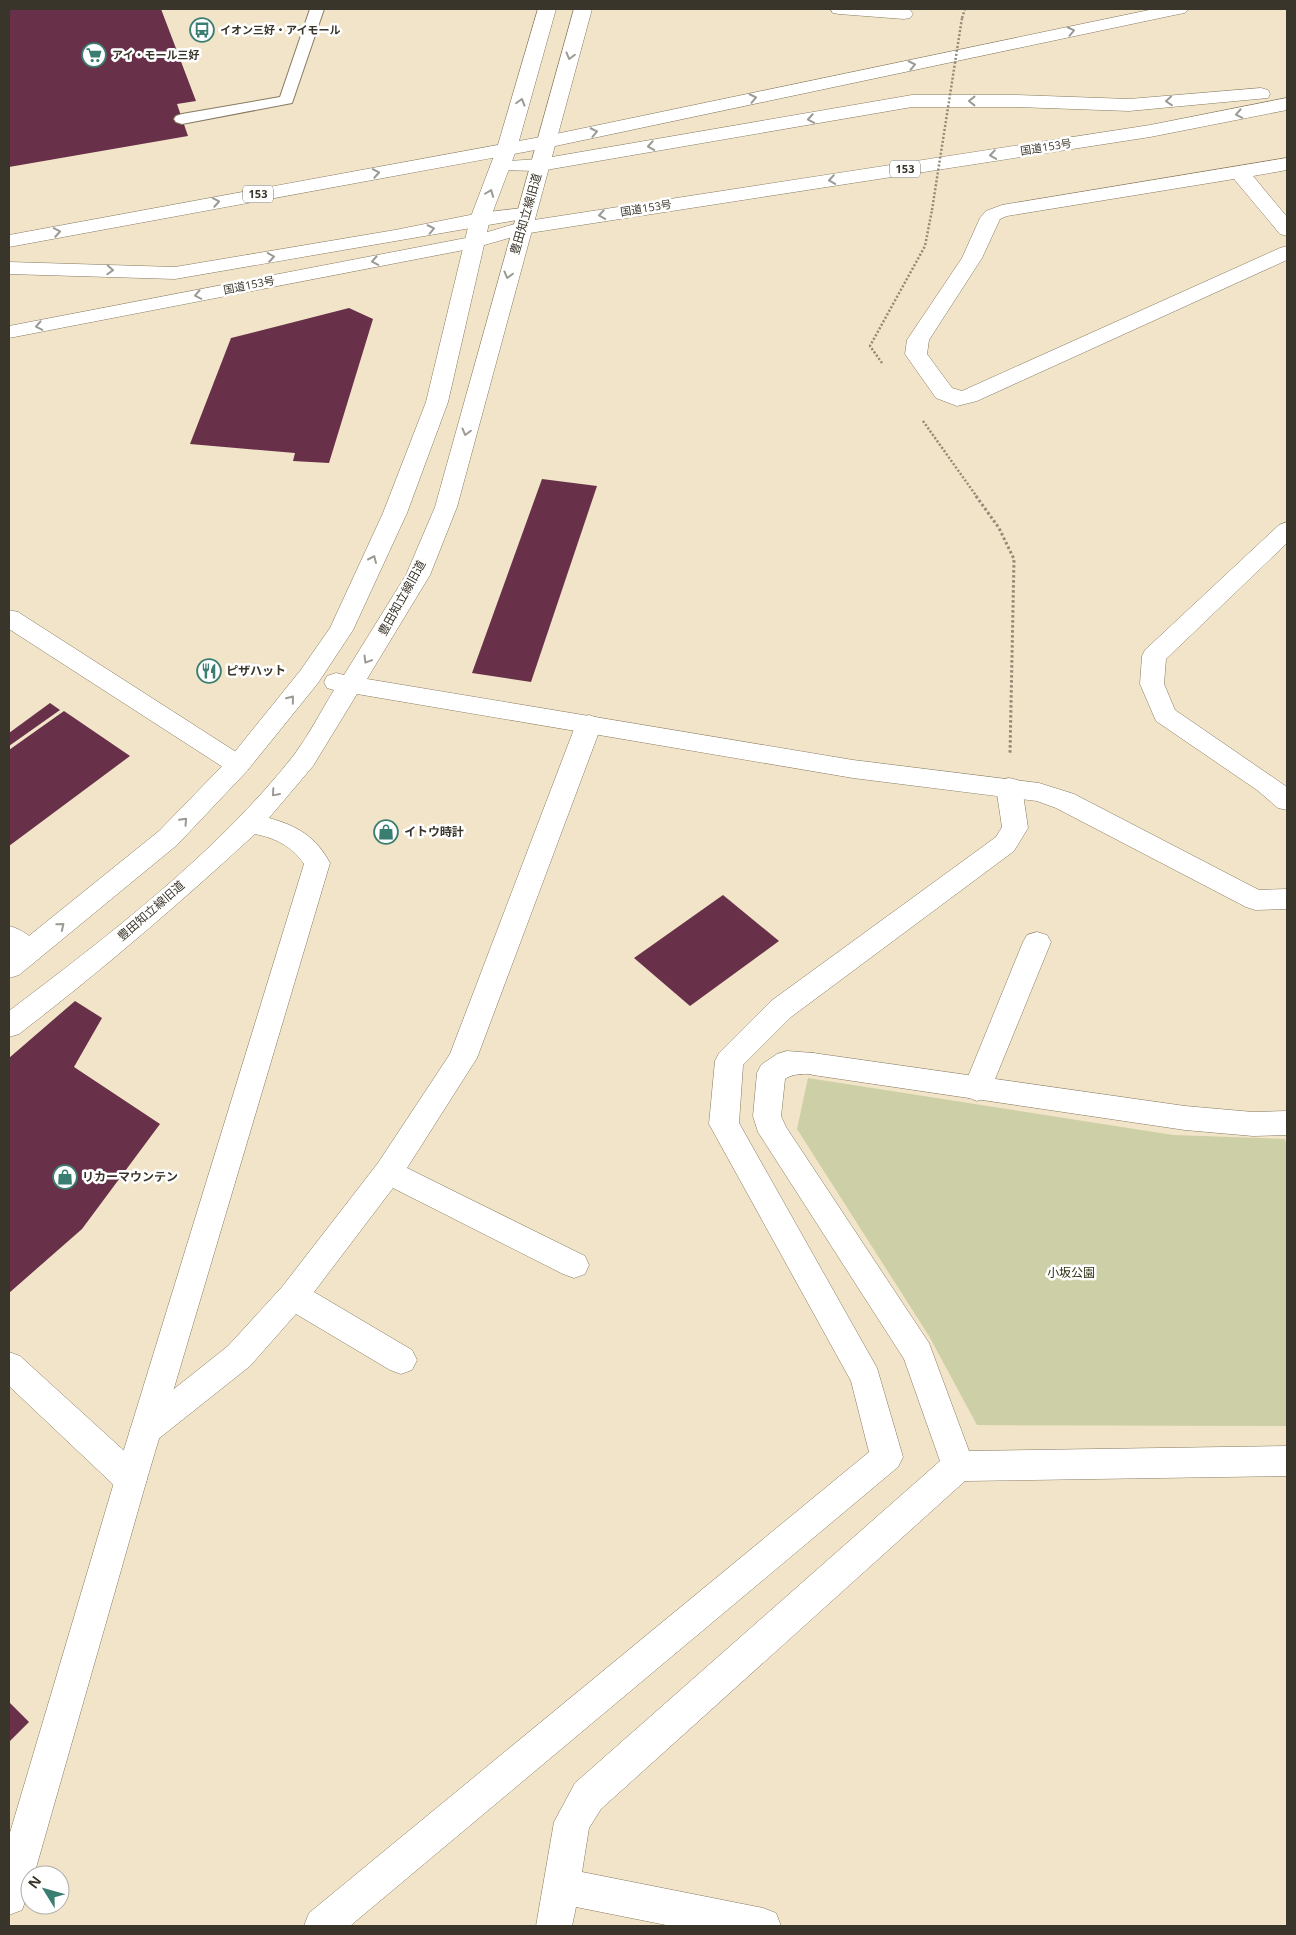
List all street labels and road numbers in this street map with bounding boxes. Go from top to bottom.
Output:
street label: 国道153号 [1019,135,1073,158]
road number: 153 [890,160,920,178]
street label: 豊田知立線旧道 [506,171,545,257]
road number: 153 [243,185,273,202]
street label: 国道153号 [619,196,673,219]
street label: 国道153号 [222,272,276,297]
street label: 豊田知立線旧道 [374,557,429,639]
street label: 豊田知立線旧道 [113,877,188,945]

